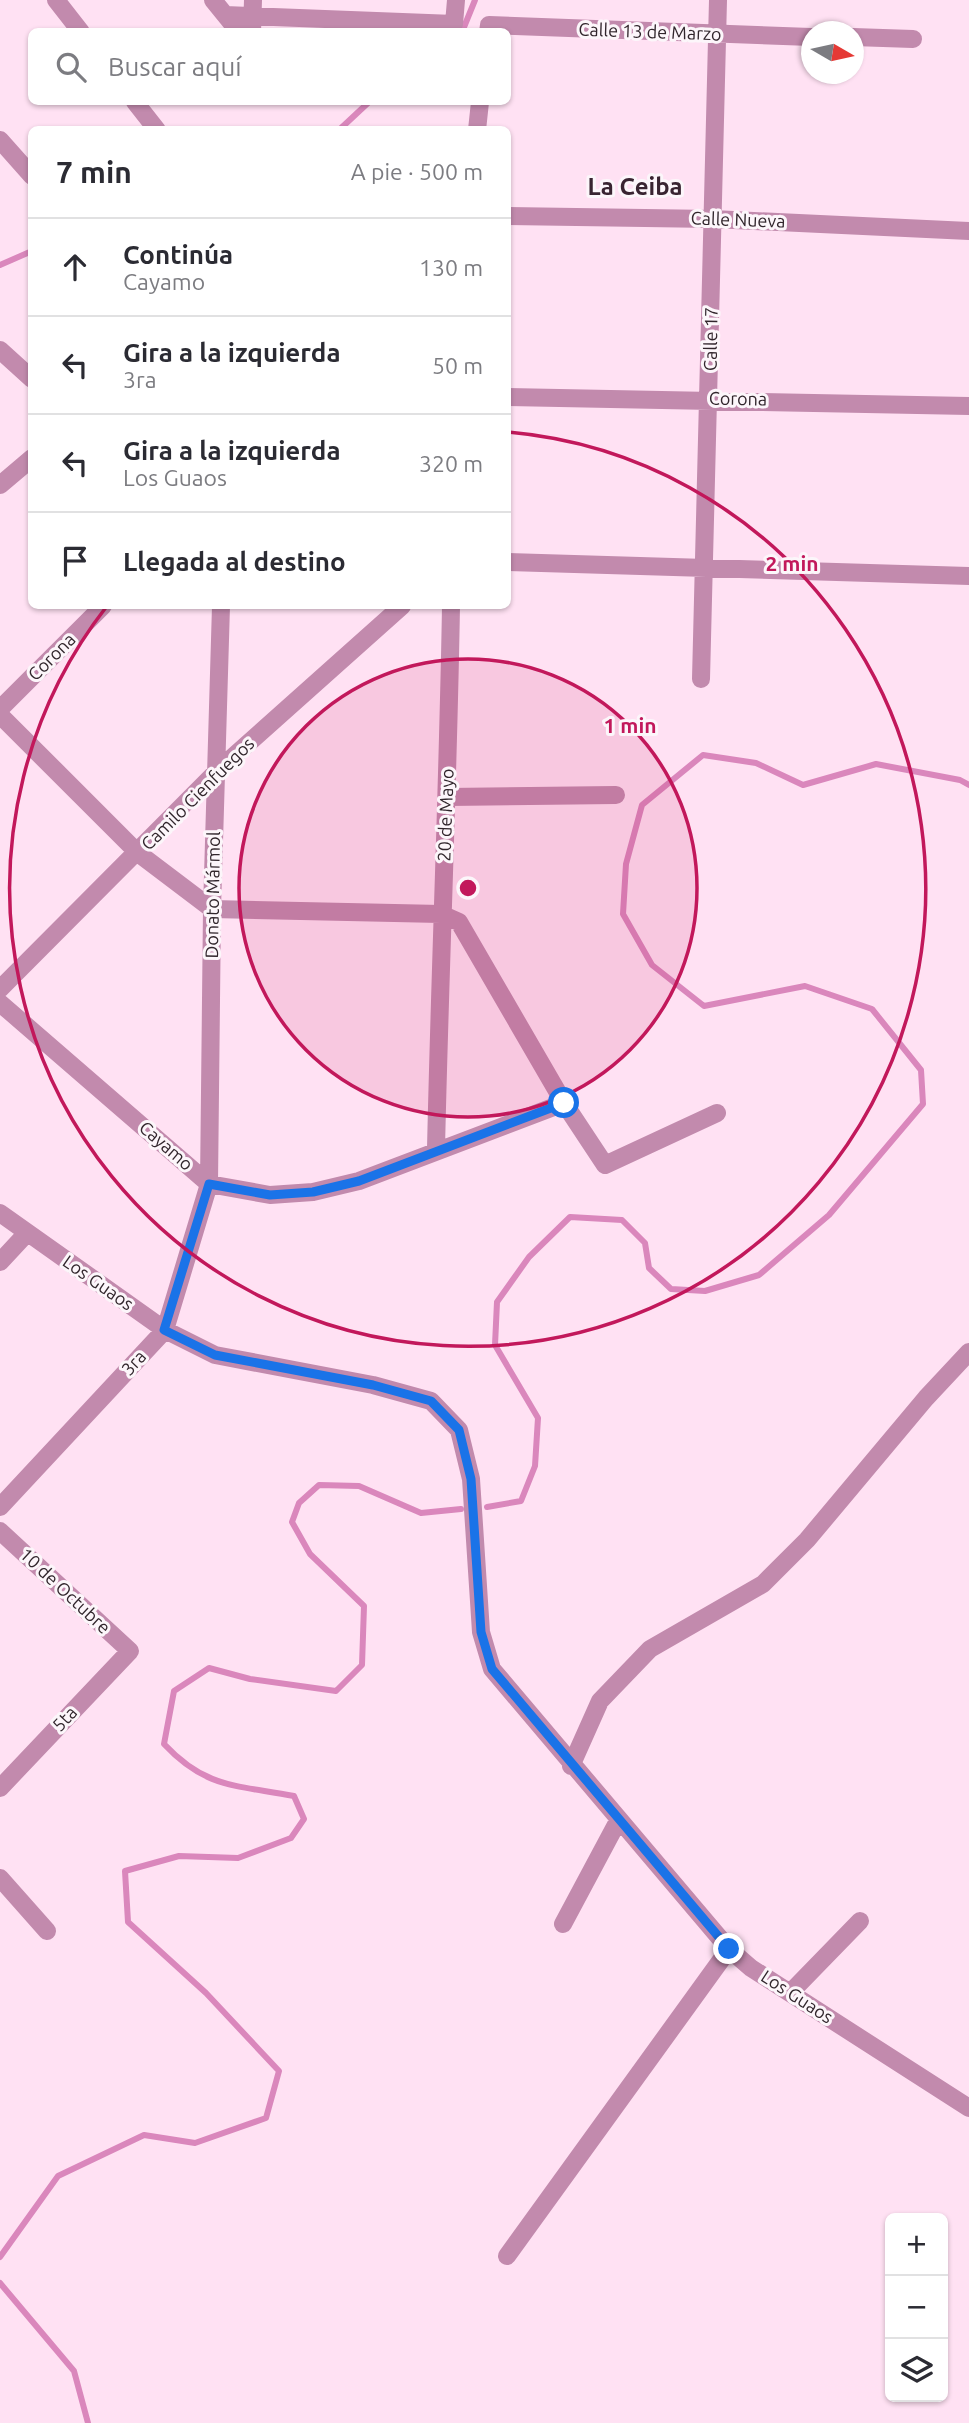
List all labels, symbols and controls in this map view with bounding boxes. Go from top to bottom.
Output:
street label: Calle 13 de Marzo [578,19,722,43]
north arrow [801,21,864,84]
search box [28,28,511,105]
icon: search [52,48,90,86]
text: Buscar aquí [108,52,242,81]
text: 7 min [56,155,132,189]
text: A pie · 500 m [351,159,483,184]
district label: La Ceiba [587,173,683,200]
street label: Calle Nueva [690,207,786,231]
text: Continúa [123,240,233,269]
icon: ahead [56,248,94,286]
text: 130 m [419,255,483,280]
text: Cayamo [123,269,205,294]
street label: Calle 17 [699,307,721,371]
text: Gira a la izquierda [123,338,341,367]
icon: left [56,346,94,384]
text: 50 m [432,353,483,378]
text: 3ra [123,367,157,392]
street label: Corona [709,387,767,409]
text: Gira a la izquierda [123,436,341,465]
icon: left [56,444,94,482]
text: 320 m [419,451,483,476]
text: Los Guaos [123,465,227,490]
icon: arrive [56,542,94,580]
text: Llegada al destino [123,547,346,576]
text: 2 min [765,551,819,575]
street label: Corona [24,629,79,684]
text: 1 min [603,713,657,737]
street label: Camilo Cienfuegos [137,733,258,854]
street label: 20 de Mayo [433,768,457,862]
street label: Donato Mármol [201,831,223,959]
centre of rings [456,876,480,900]
route start [548,1087,579,1118]
street label: Cayamo [136,1117,197,1174]
street label: Los Guaos [59,1251,138,1314]
street label: 3ra [117,1346,150,1379]
street label: 10 de Octubre [16,1543,115,1637]
street label: 5ta [48,1702,81,1735]
route end [713,1933,744,1964]
street label: Los Guaos [758,1966,837,2027]
map controls [885,2213,948,2402]
button: + [885,2213,948,2276]
button: − [885,2276,948,2339]
button: layers [885,2339,948,2402]

